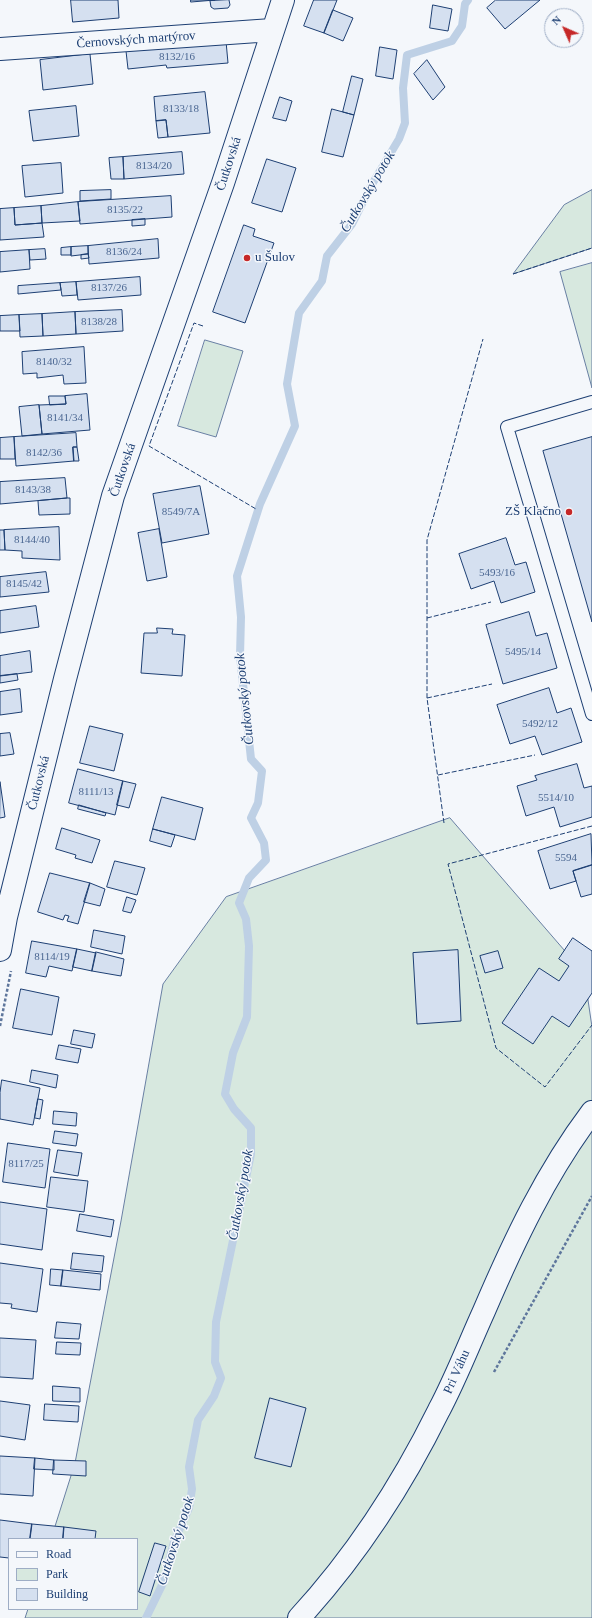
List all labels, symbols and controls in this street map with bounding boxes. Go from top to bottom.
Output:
north arrow [544,8,584,48]
text: N [549,13,563,27]
street label: Černovských martýrov [76,28,196,52]
house number: 8132/16 [159,50,195,64]
house number: 8133/18 [163,102,199,116]
street label: Čutkovská [213,135,245,193]
water label: Čutkovský potok [337,148,399,236]
house number: 8134/20 [136,159,172,173]
house number: 8135/22 [107,203,143,217]
house number: 8136/24 [106,245,142,259]
place label: u Šulov [255,250,295,266]
marker: u Šulov [242,253,252,263]
house number: 8137/26 [91,281,127,295]
house number: 8138/28 [81,315,117,329]
house number: 8140/32 [36,355,72,369]
house number: 8141/34 [47,411,83,425]
street label: Čutkovská [107,441,139,499]
house number: 8142/36 [26,446,62,460]
house number: 8143/38 [15,483,51,497]
place label: ZŠ Klačno [505,504,561,520]
house number: 8549/7A [162,505,200,519]
marker: ZŠ Klačno [564,507,574,517]
house number: 8144/40 [14,533,50,547]
house number: 5493/16 [479,566,515,580]
house number: 8145/42 [6,577,42,591]
house number: 5495/14 [505,645,541,659]
water label: Čutkovský potok [232,652,258,746]
house number: 5492/12 [522,717,558,731]
street label: Čutkovská [25,754,53,812]
house number: 8111/13 [78,785,114,799]
house number: 5514/10 [538,791,574,805]
house number: 5594 [555,851,577,865]
house number: 8114/19 [34,950,70,964]
water label: Čutkovský potok [225,1148,257,1242]
house number: 8117/25 [8,1157,44,1171]
street label: Pri Váhu [440,1348,474,1396]
water label: Čutkovský potok [154,1495,198,1587]
legend [8,1538,138,1610]
text: Road [46,1547,71,1561]
text: Park [46,1567,68,1581]
text: Building [46,1587,88,1601]

